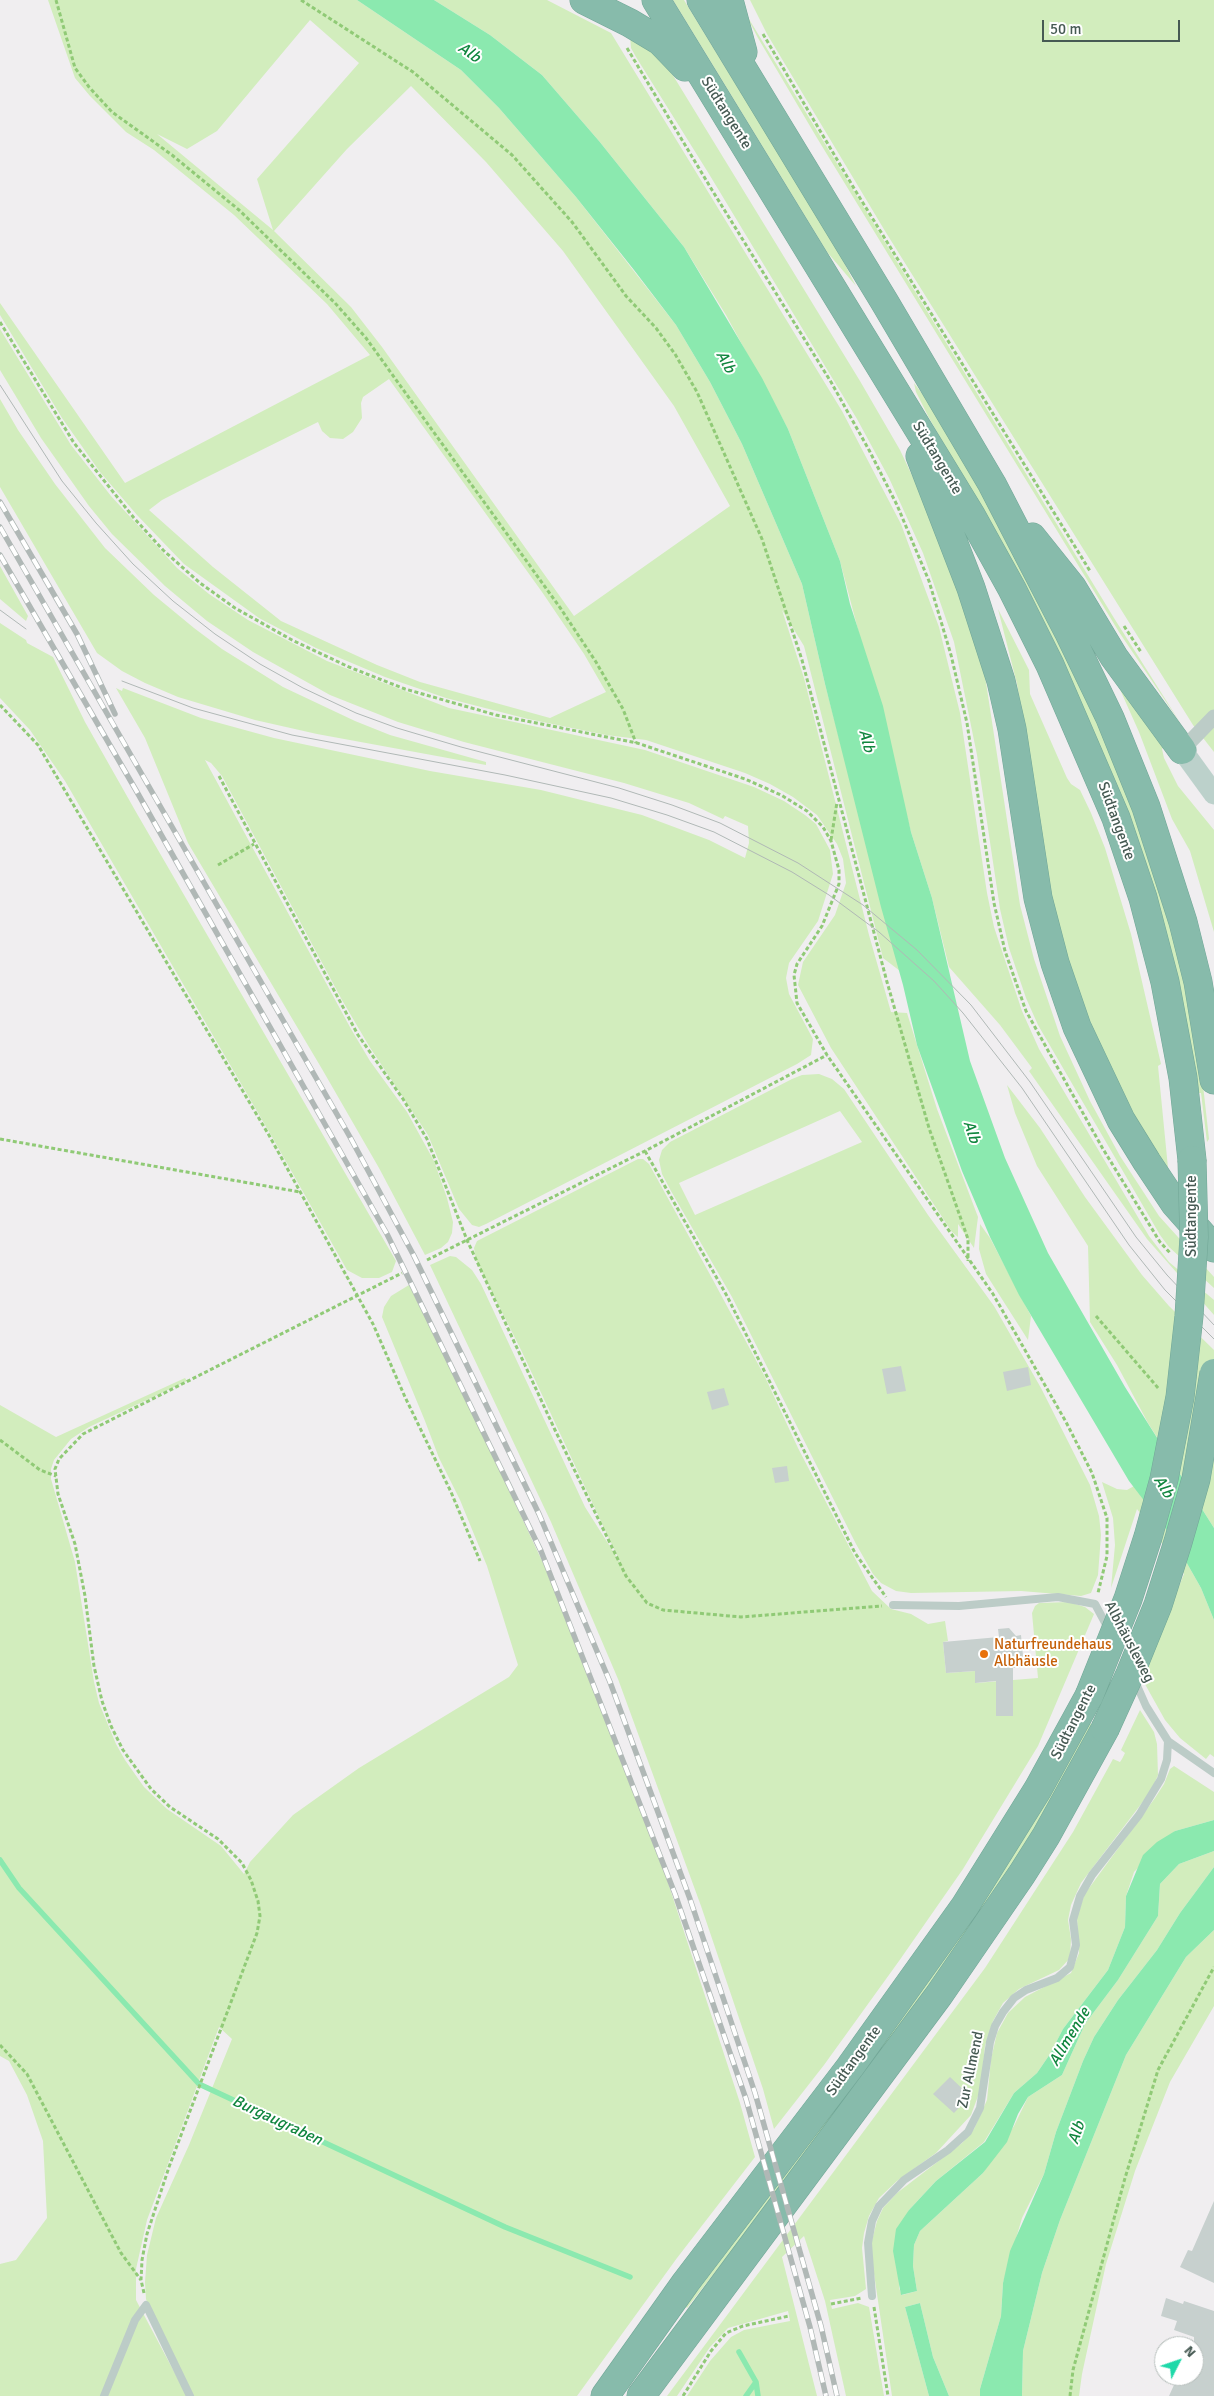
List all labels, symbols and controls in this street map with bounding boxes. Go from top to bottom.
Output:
scale bar [1044,10,1182,42]
text: 50 m [1050,20,1081,38]
water label: Alb [454,39,484,67]
street label: Südtangente [697,74,755,152]
water label: Alb [711,347,739,377]
street label: Südtangente [908,418,966,498]
water label: Alb [854,728,878,754]
street label: Südtangente [1094,780,1138,862]
water label: Alb [958,1118,984,1146]
street label: Südtangente [1183,1175,1201,1257]
water label: Alb [1149,1472,1177,1502]
street label: Albhäusleweg [1100,1598,1158,1686]
place label: Naturfreundehaus Albhäusle [994,1636,1111,1671]
marker: Naturfreundehaus Albhäusle [978,1648,990,1660]
street label: Südtangente [1047,1681,1101,1763]
water label: Allmende [1045,2004,1095,2070]
street label: Südtangente [823,2023,885,2099]
street label: Zur Allmend [954,2030,988,2110]
water label: Burgaugraben [229,2092,325,2150]
water label: Alb [1064,2119,1090,2147]
north arrow [1154,2336,1204,2386]
text: N [1180,2342,1200,2361]

